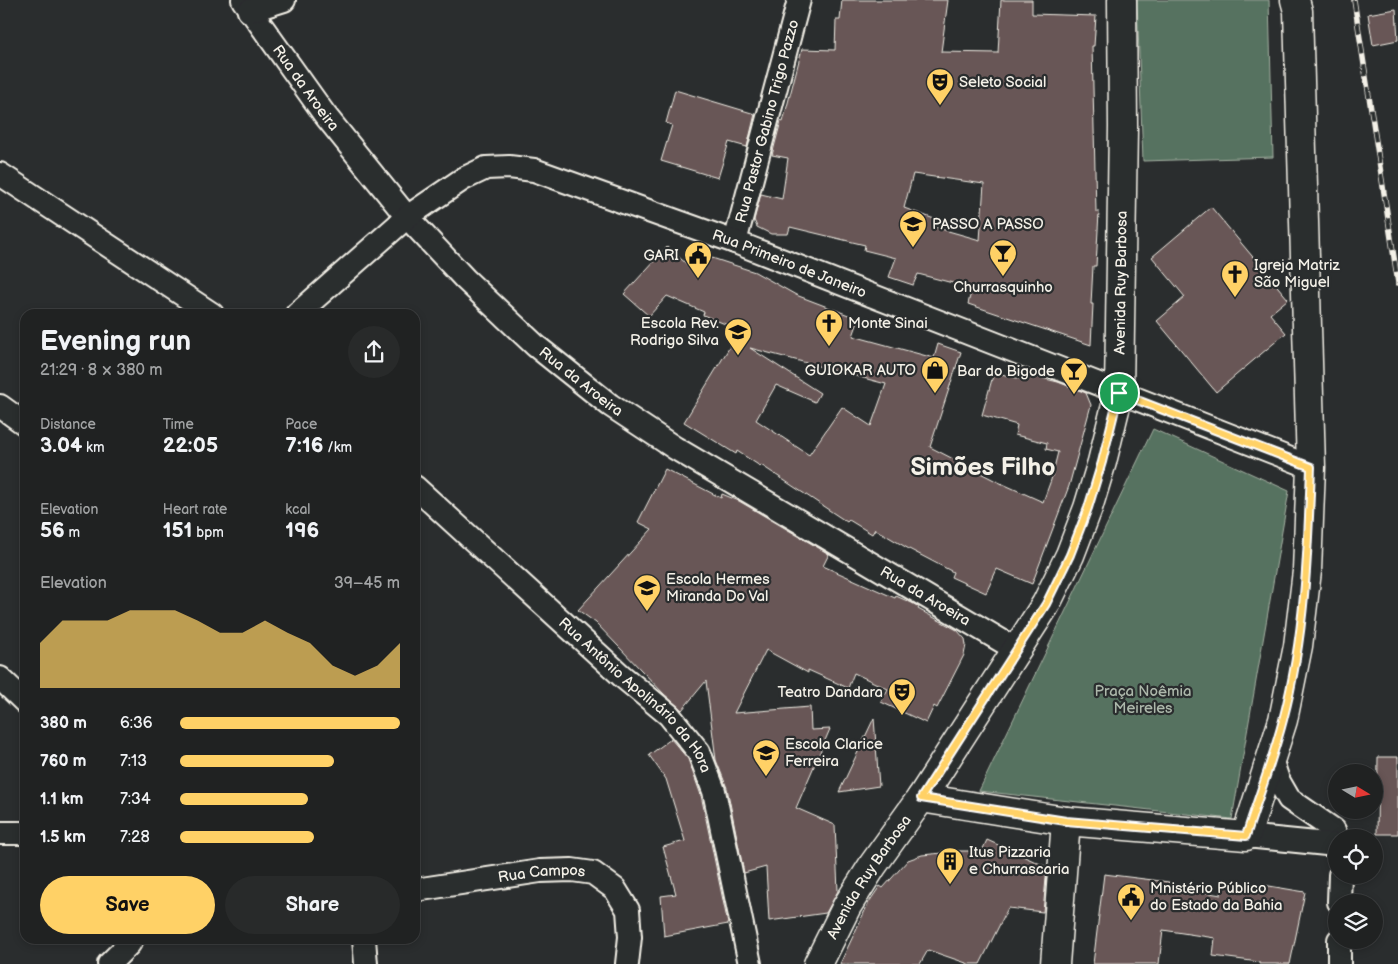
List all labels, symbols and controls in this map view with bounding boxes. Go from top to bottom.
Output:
street label: Rua Pastor Gabino Trigo Pazzo [731,18,803,225]
street label: Rua da Aroeira [268,41,343,135]
theatre icon: Seleto Social [925,67,955,106]
place label: Seleto Social [959,73,1046,92]
school or university icon: PASSO A PASSO [898,209,928,248]
street label: Avenida Ruy Barbosa [1111,211,1132,355]
place label: PASSO A PASSO [932,215,1044,234]
street label: Rua Primeiro de Janeiro [710,226,869,302]
bar icon: Churrasquinho [988,238,1018,277]
public building icon: GARI [683,240,713,279]
place label: GARI [644,246,679,265]
place label: Igreja Matriz São Miguel [1254,256,1340,292]
church icon: Igreja Matriz São Miguel [1220,259,1250,298]
place label: Churrasquinho [953,278,1053,297]
church icon: Monte Sinai [814,308,844,347]
place label: Escola Rev. Rodrigo Silva [630,314,719,350]
place label: Monte Sinai [848,314,928,333]
school or university icon: Escola Rev. Rodrigo Silva [723,317,753,356]
text: Evening run [40,325,191,358]
button: share [348,326,400,378]
street label: Rua da Aroeira [535,343,626,421]
shop icon: GUIOKAR AUTO [920,355,950,394]
bar icon: Bar do Bigode [1059,356,1089,395]
text: 21:29 · 8 × 380 m [40,361,162,380]
place label: GUIOKAR AUTO [805,361,916,380]
place label: Bar do Bigode [957,362,1055,381]
pin [1098,372,1140,414]
icon: arrive [1105,379,1133,407]
text: Distance [40,416,96,433]
text: Time [163,416,194,433]
text: Pace [285,416,317,433]
text: 3.04 [40,433,82,458]
text: 22:05 [163,433,218,458]
text: 7:16 [285,433,324,458]
text: km [82,439,105,456]
text: /km [324,439,352,456]
district label: Simões Filho [911,452,1055,483]
text: Elevation [40,501,98,518]
text: Heart rate [163,501,227,518]
text: kcal [285,501,310,518]
text: 56 [40,518,65,543]
text: 151 [163,518,192,543]
text: 196 [285,518,319,543]
text: m [65,524,80,541]
text: bpm [192,524,224,541]
street label: Rua da Aroeira [877,562,974,630]
place label: Escola Hermes Miranda Do Val [666,570,770,606]
school or university icon: Escola Hermes Miranda Do Val [632,573,662,612]
text: Elevation [40,574,107,593]
text: 39–45 m [334,574,400,593]
street label: Rua Antônio Apolinário da Hora [554,614,715,775]
theatre icon: Teatro Dandara [887,677,917,716]
park label: Praça Noêmia Meireles [1095,682,1191,718]
place label: Teatro Dandara [778,683,883,702]
text: 380 m [40,714,87,733]
text: 6:36 [120,714,153,733]
place label: Escola Clarice Ferreira [785,735,883,771]
school or university icon: Escola Clarice Ferreira [751,738,781,777]
text: 760 m [40,752,86,771]
text: 7:13 [120,752,147,771]
north arrow [1328,764,1382,819]
map controls [1328,764,1383,949]
text: 1.1 km [40,790,83,809]
text: 7:34 [120,790,151,809]
street label: Avenida Ruy Barbosa [823,811,916,942]
text: 1.5 km [40,828,86,847]
text: 7:28 [120,828,150,847]
button: locate [1328,829,1383,884]
place label: Itus Pizzaria e Churrascaria [969,843,1070,879]
building icon: Itus Pizzaria e Churrascaria [935,846,965,885]
street label: Rua Campos [497,861,587,887]
button: Save [40,876,215,934]
button: Share [225,876,400,934]
place label: Mnistério Público do Estado da Bahia [1150,879,1282,915]
public building icon: Mnistério Público do Estado da Bahia [1116,882,1146,921]
button: layers [1328,894,1383,949]

